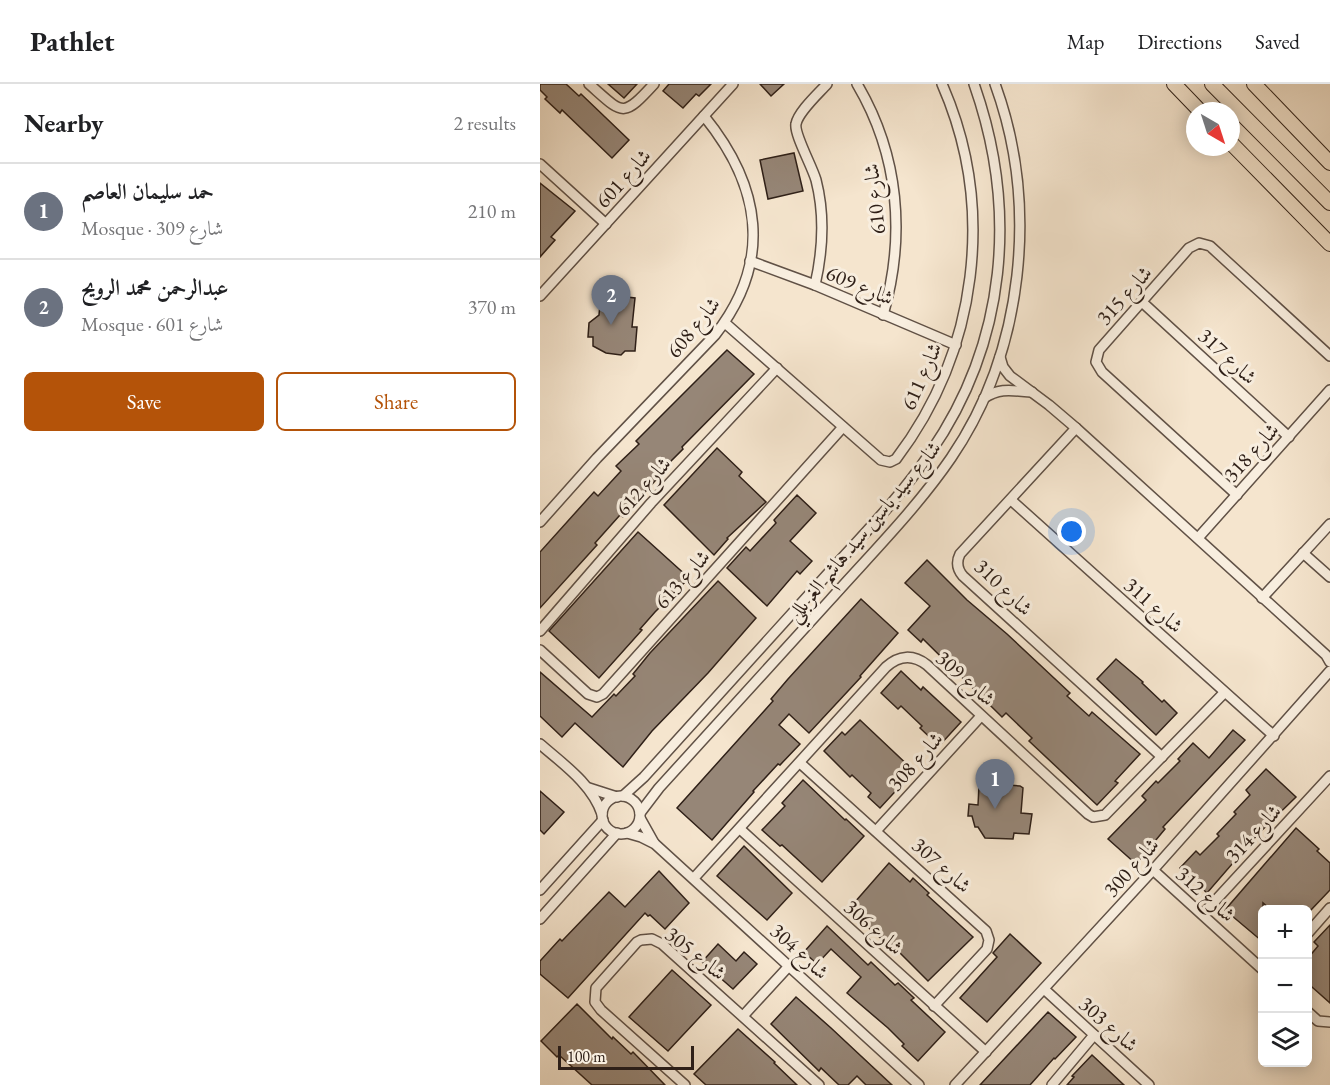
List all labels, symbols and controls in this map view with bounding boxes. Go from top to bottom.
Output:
text: Pathlet [30,23,114,59]
text: Map [1067,28,1104,55]
text: Directions [1137,28,1222,55]
text: Saved [1255,28,1300,55]
north arrow [1186,102,1240,156]
text: Nearby [24,106,104,140]
text: 2 results [453,110,516,136]
street label: شارع 601 [589,143,660,217]
street label: شارع 610 [857,162,896,236]
text: حمد سليمان العاصم [81,177,214,206]
text: 1 [38,198,49,224]
text: 210 m [468,198,516,224]
text: Mosque · شارع 309 [81,215,223,241]
street label: شارع 609 [820,259,898,316]
street label: شارع 315 [1090,260,1161,334]
text: عبدالرحمن محمد الرويح [81,273,229,302]
pin: 2 [592,276,630,325]
street label: شارع 608 [660,291,730,366]
text: 2 [38,294,49,320]
text: 370 m [468,294,516,320]
text: Mosque · شارع 601 [81,311,223,337]
street label: شارع 317 [1189,322,1263,394]
street label: شارع 611 [894,338,952,416]
button: Save [24,372,264,431]
button: Share [276,372,516,431]
street label: شارع 318 [1217,417,1288,491]
street label: شارع سيد ياسين سيد هاشم الغربللي [779,435,953,632]
street label: شارع 612 [609,451,680,525]
your location [1057,517,1086,546]
street label: شارع 613 [648,544,719,618]
street label: شارع 310 [966,553,1039,625]
street label: شارع 311 [1115,571,1189,642]
street label: شارع 309 [927,644,1001,715]
street label: شارع 308 [881,726,952,800]
pin: 1 [976,760,1014,809]
street label: شارع 314 [1219,798,1291,872]
street label: شارع 307 [903,831,977,902]
street label: شارع 300 [1097,832,1168,906]
street label: شارع 312 [1167,860,1241,931]
street label: شارع 306 [835,893,909,964]
map controls [1258,905,1312,1067]
button: + [1258,905,1312,959]
street label: شارع 304 [761,917,835,989]
street label: شارع 305 [657,920,732,990]
button: − [1258,959,1312,1013]
street label: شارع 303 [1070,990,1144,1061]
button: layers [1258,1013,1312,1067]
scale bar [558,1043,694,1070]
text: 100 m [567,1046,606,1067]

